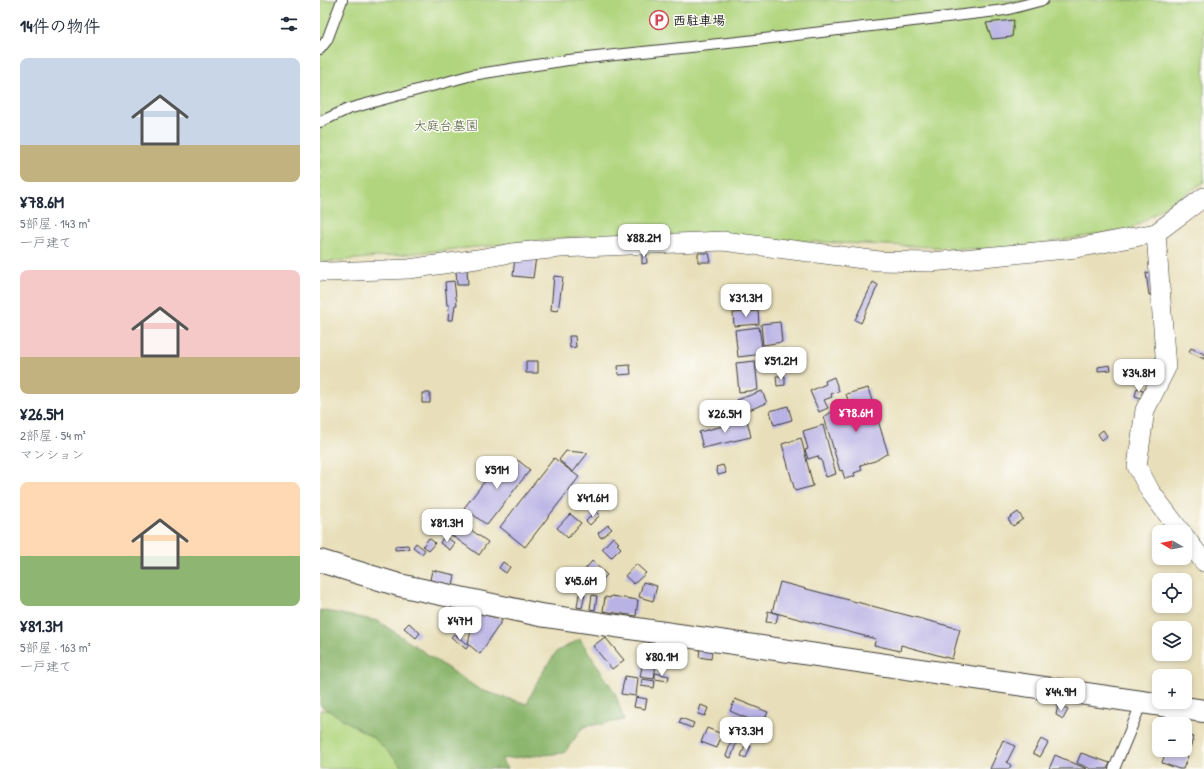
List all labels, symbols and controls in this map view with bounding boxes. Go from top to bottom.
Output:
parking icon: 西駐車場 [648,9,670,31]
place label: 西駐車場 [673,11,725,29]
icon: filters [278,13,300,35]
text: 14件の物件 [20,14,101,37]
icon: home [124,84,196,156]
park label: 大庭台墓園 [413,116,479,134]
text: ¥78.6M [20,190,64,213]
text: 5部屋 · 143 m² [20,214,90,232]
pin: ¥88.2M [611,224,677,258]
text: ¥88.2M [627,228,661,246]
text: 一戸建て [20,233,72,251]
pin: ¥31.3M [713,284,779,318]
text: ¥31.3M [730,288,762,306]
icon: home [124,296,196,368]
pin: ¥51.2M [748,347,814,381]
text: ¥51.2M [765,351,797,369]
pin: ¥34.8M [1106,359,1172,393]
text: ¥34.8M [1123,363,1155,381]
pin: ¥78.6M [823,399,889,433]
pin: ¥26.5M [692,400,758,434]
text: ¥26.5M [20,402,64,425]
text: ¥78.6M [839,403,873,421]
text: ¥26.5M [708,404,742,422]
text: 2部屋 · 54 m² [20,426,86,444]
text: マンション [20,445,84,463]
pin: ¥51M [473,456,521,490]
text: ¥51M [485,460,509,478]
pin: ¥41.6M [560,484,626,518]
text: ¥41.6M [577,488,609,506]
icon: home [124,508,196,580]
pin: ¥81.3M [414,509,480,543]
text: ¥81.3M [431,513,463,531]
north arrow [1152,525,1192,565]
map controls [1152,525,1192,757]
pin: ¥45.6M [548,567,614,601]
text: ¥45.6M [565,571,597,589]
button: locate [1152,573,1192,613]
pin: ¥47M [436,607,484,641]
text: ¥47M [447,611,473,629]
text: ¥81.3M [20,614,63,637]
button: layers [1152,621,1192,661]
text: 5部屋 · 163 m² [20,638,91,656]
pin: ¥80.1M [629,643,695,677]
text: ¥80.1M [646,647,678,665]
text: 一戸建て [20,657,72,675]
button: + [1152,669,1192,709]
pin: ¥44.9M [1028,678,1094,712]
text: ¥44.9M [1045,682,1077,700]
pin: ¥73.3M [713,717,779,751]
button: − [1152,717,1192,757]
text: ¥73.3M [729,721,763,739]

